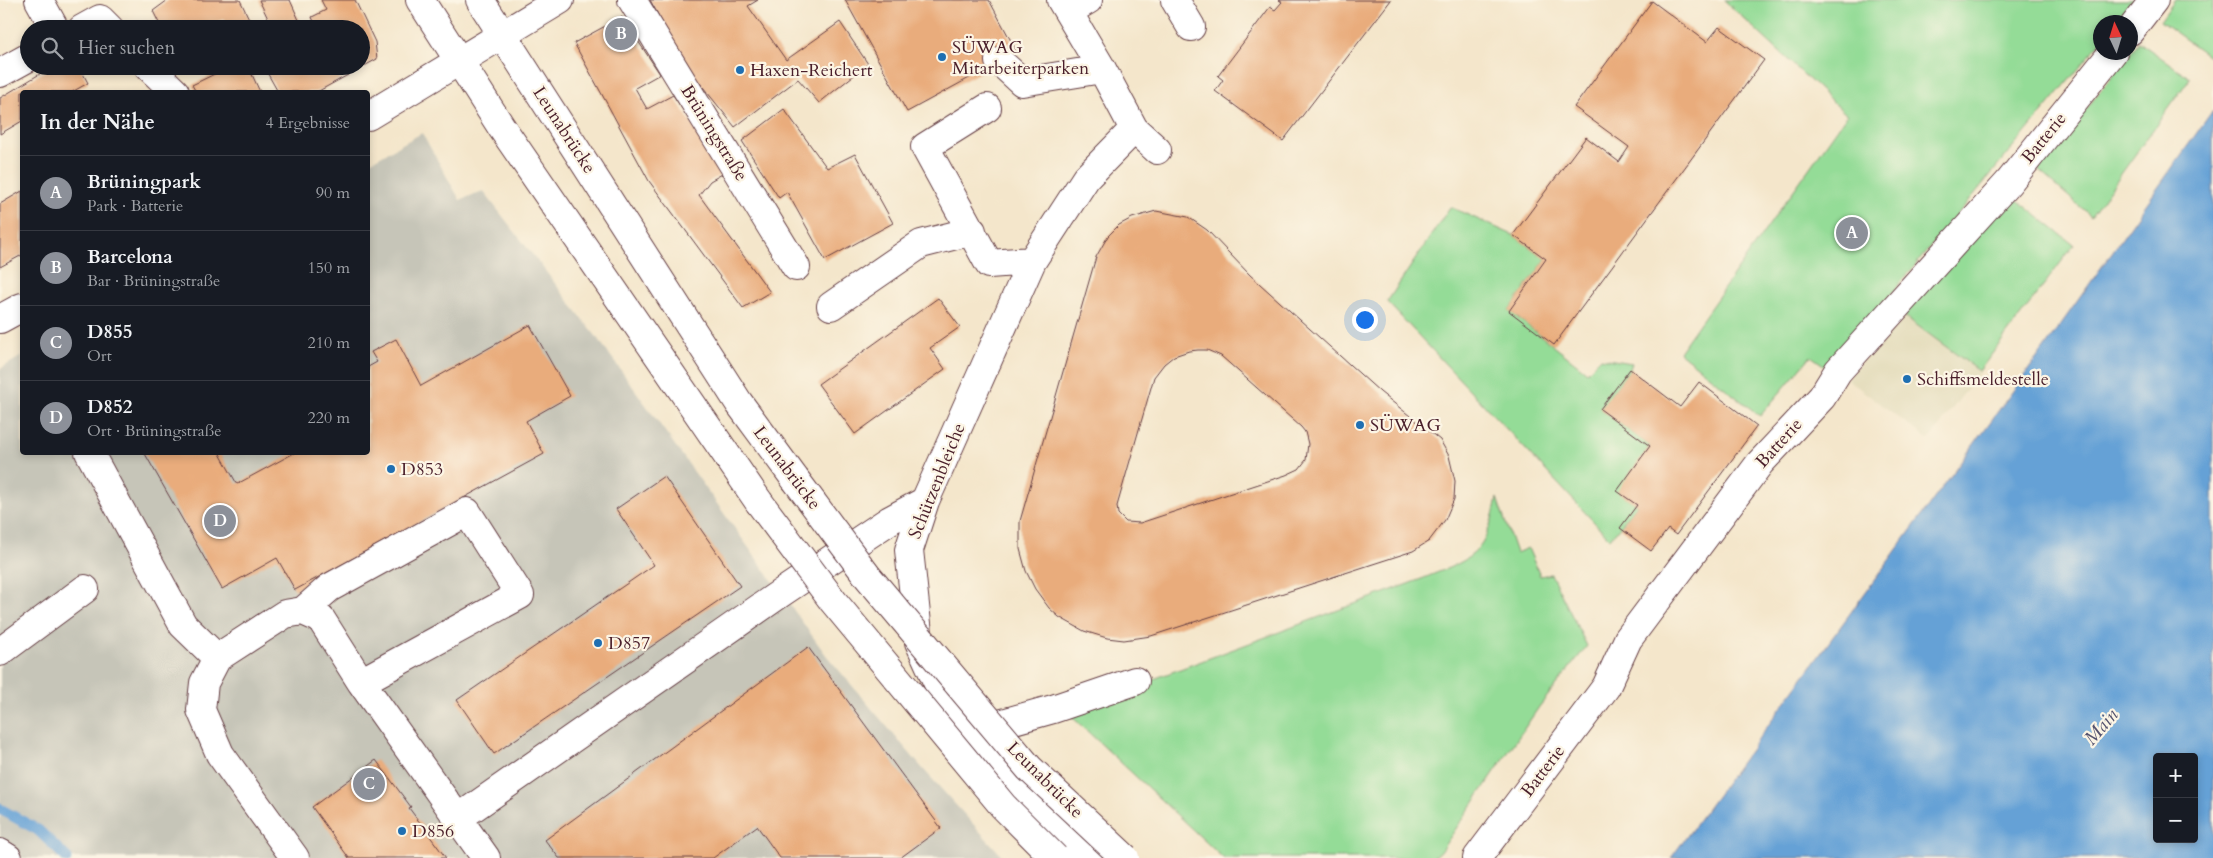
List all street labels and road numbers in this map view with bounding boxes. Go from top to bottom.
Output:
street label: Brüningstraße [674,80,754,186]
street label: Leunabrücke [527,82,601,178]
street label: Batterie [2016,107,2072,169]
street label: Batterie [1750,413,1808,473]
street label: Schützenbleiche [902,419,972,543]
street label: Leunabrücke [747,421,827,515]
street label: Leunabrücke [1001,736,1089,824]
street label: Batterie [1515,740,1571,802]

